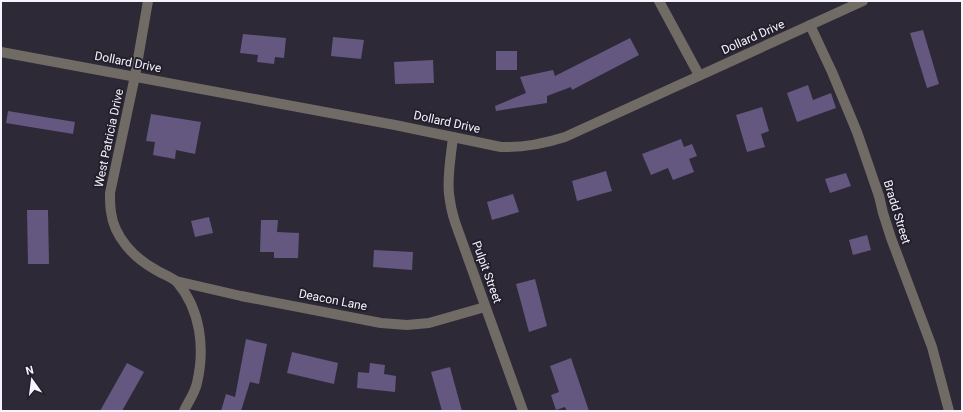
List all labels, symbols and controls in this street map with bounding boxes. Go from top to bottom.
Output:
street label: Dollard Drive [719,17,787,57]
street label: Dollard Drive [93,49,163,75]
street label: West Patricia Drive [92,87,126,189]
street label: Dollard Drive [412,108,482,136]
street label: Bradd Street [881,178,913,246]
street label: Pulpit Street [469,239,505,305]
street label: Deacon Lane [298,286,368,314]
north arrow [12,360,52,400]
text: N [24,363,35,378]

